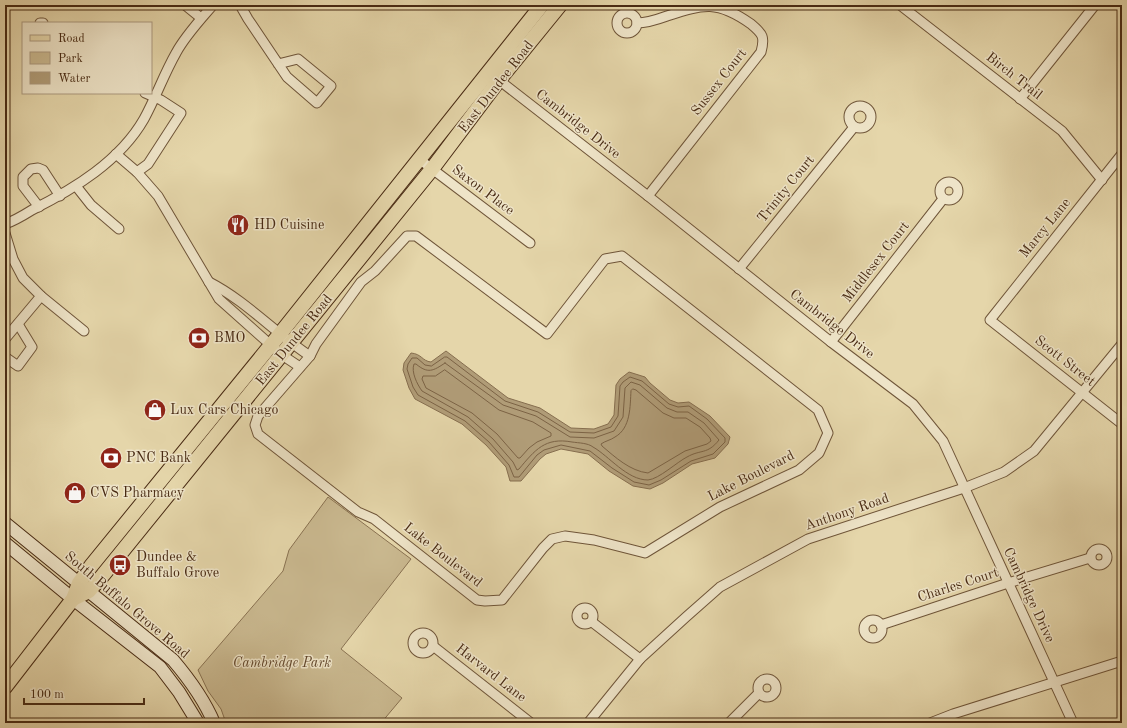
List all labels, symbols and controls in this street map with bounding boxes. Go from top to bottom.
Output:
legend [22,22,152,94]
text: Road [58,33,85,45]
street label: East Dundee Road [456,38,536,136]
street label: Sussex Court [689,46,749,118]
street label: Birch Trail [983,50,1045,102]
text: Park [58,53,83,65]
text: Water [58,73,91,85]
street label: Cambridge Drive [533,87,623,161]
street label: Trinity Court [755,153,817,225]
street label: Saxon Place [449,162,517,218]
street label: Marcy Lane [1017,196,1073,260]
restaurant icon: HD Cuisine [225,212,251,238]
place label: HD Cuisine [254,218,324,232]
street label: Middlesex Court [840,219,912,305]
street label: Cambridge Drive [787,287,877,361]
street label: East Dundee Road [253,292,335,388]
bank icon: BMO [186,325,212,351]
place label: BMO [214,331,245,345]
street label: Scott Street [1032,333,1098,389]
shop icon: Lux Cars Chicago [142,397,168,423]
place label: Lux Cars Chicago [170,403,278,417]
bank icon: PNC Bank [98,445,124,471]
street label: Lake Boulevard [705,448,797,504]
place label: PNC Bank [126,451,191,465]
shop icon: CVS Pharmacy [62,480,88,506]
place label: CVS Pharmacy [90,486,185,500]
street label: Anthony Road [803,491,891,533]
street label: Lake Boulevard [401,520,485,590]
street label: Cambridge Drive [1001,545,1057,645]
street label: South Buffalo Grove Road [62,549,192,661]
place label: Dundee & Buffalo Grove [136,550,219,580]
bus stop icon: Dundee & Buffalo Grove [107,552,133,578]
street label: Charles Court [916,565,1000,605]
street label: Harvard Lane [453,641,529,705]
park label: Cambridge Park [233,656,331,671]
scale bar [24,680,144,706]
text: 100 m [30,689,64,701]

